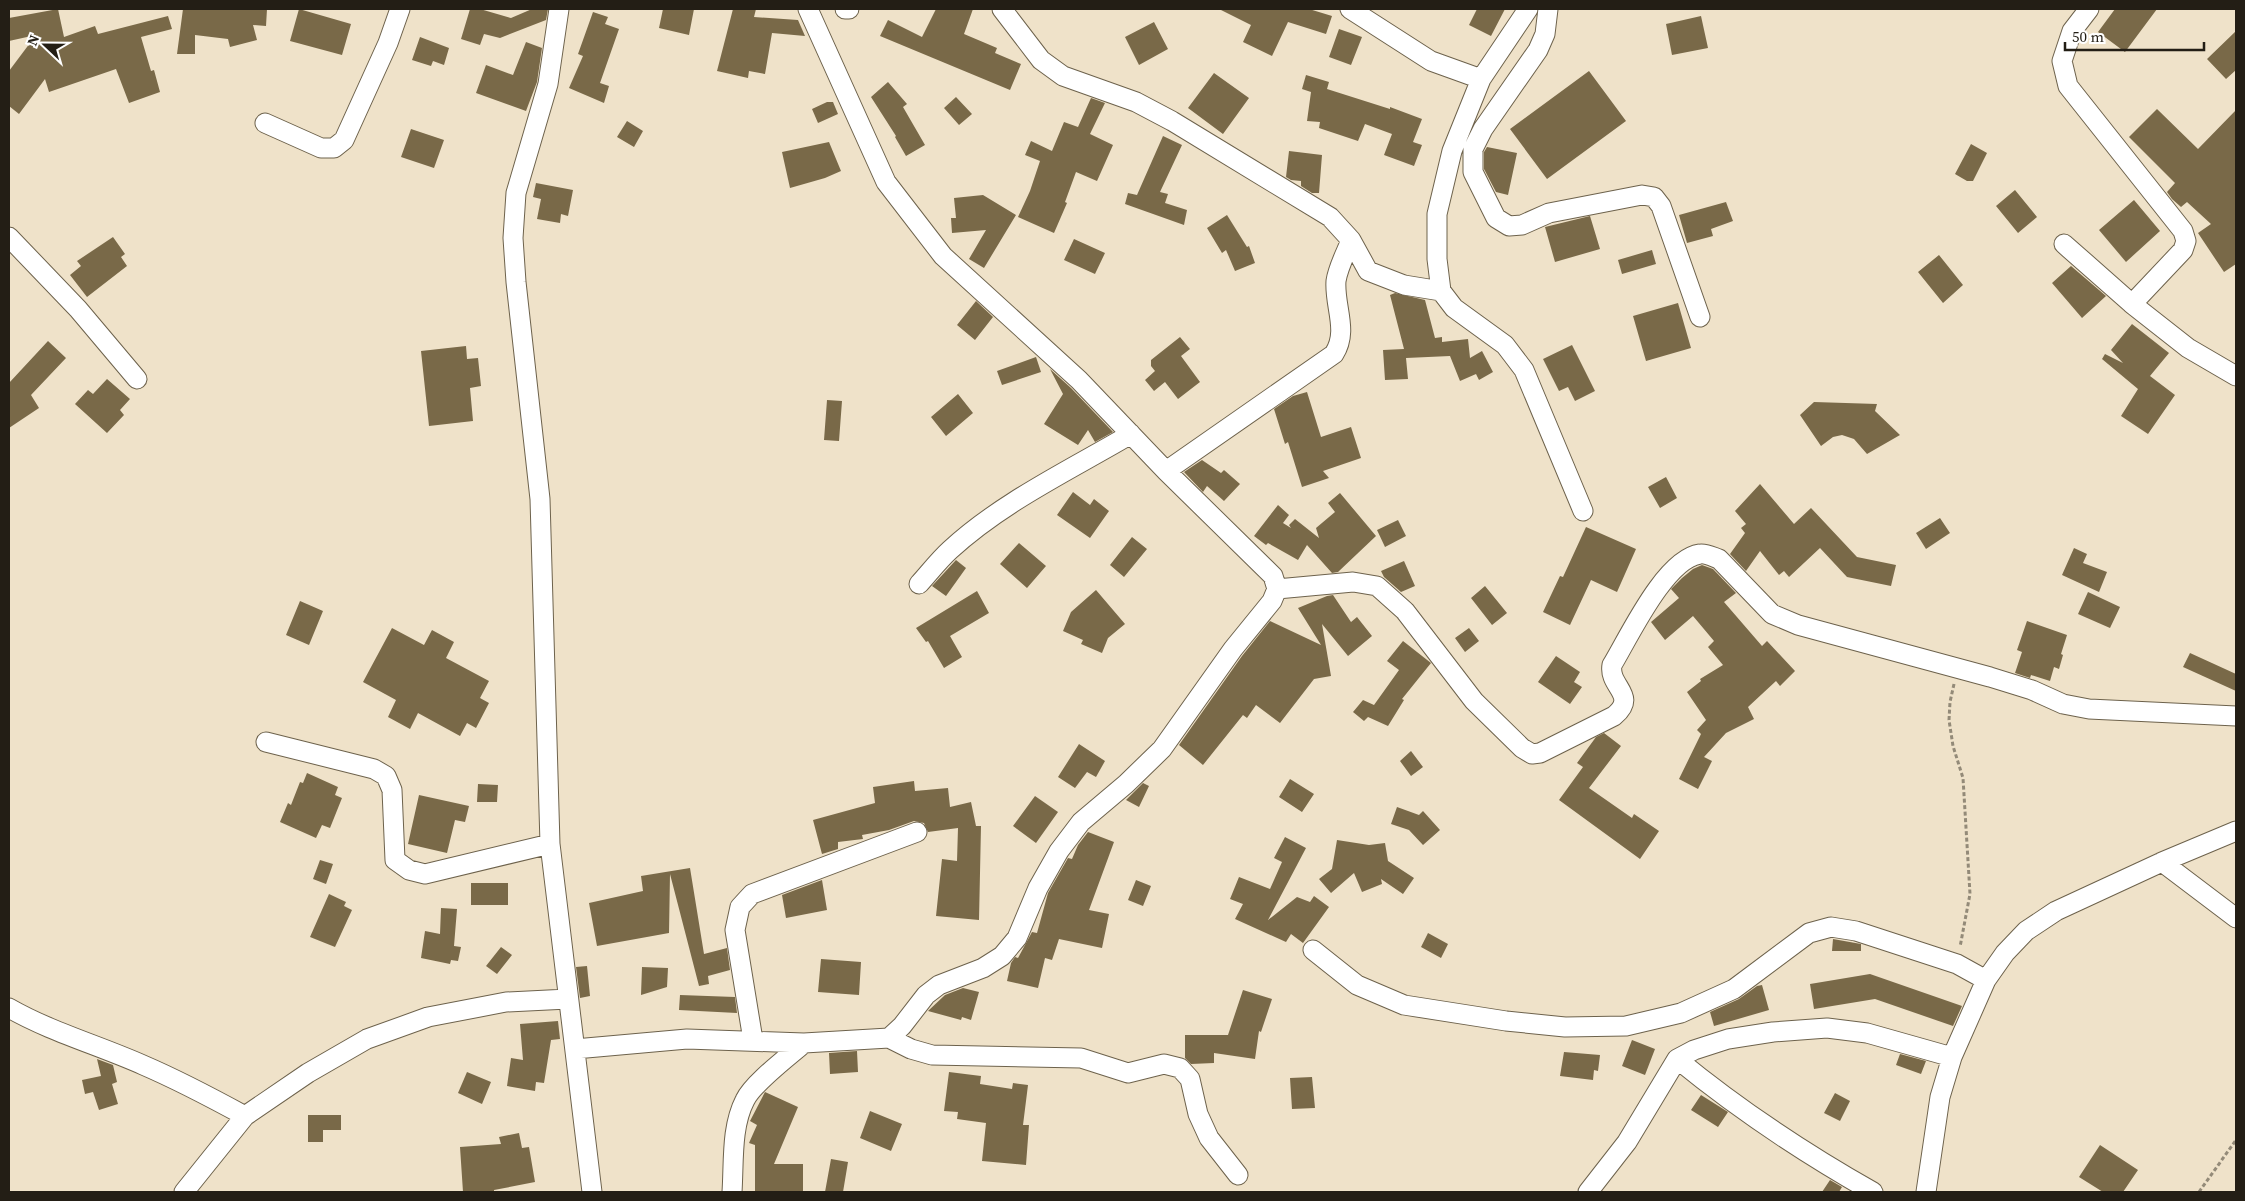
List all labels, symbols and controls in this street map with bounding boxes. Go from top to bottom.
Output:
north arrow [20,20,70,70]
scale bar [2065,20,2204,52]
text: 50 m [2072,26,2104,47]
text: N [22,32,44,49]

